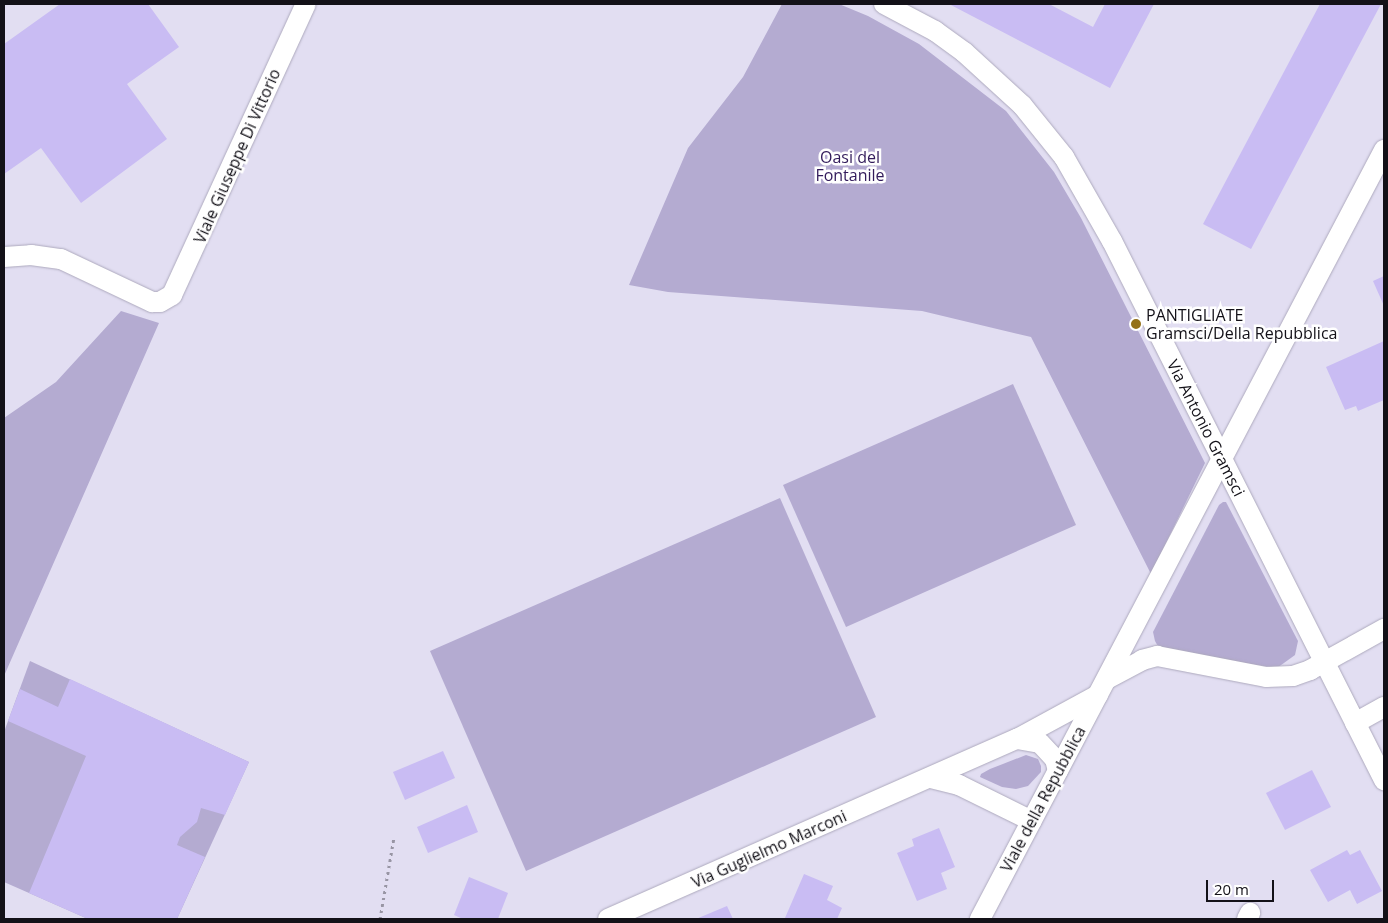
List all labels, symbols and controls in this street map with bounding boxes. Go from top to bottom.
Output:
street label: Viale Giuseppe Di Vittorio [190,66,284,246]
park label: Oasi del Fontanile [815,147,885,185]
place label: PANTIGLIATE Gramsci/Della Repubblica [1146,305,1337,343]
marker: PANTIGLIATE Gramsci/Della Repubblica [1130,318,1142,330]
street label: Via Antonio Gramsci [1163,356,1249,500]
street label: Viale della Repubblica [996,723,1090,875]
street label: Via Guglielmo Marconi [689,806,849,892]
scale bar [1208,870,1276,902]
text: 20 m [1214,879,1249,899]

